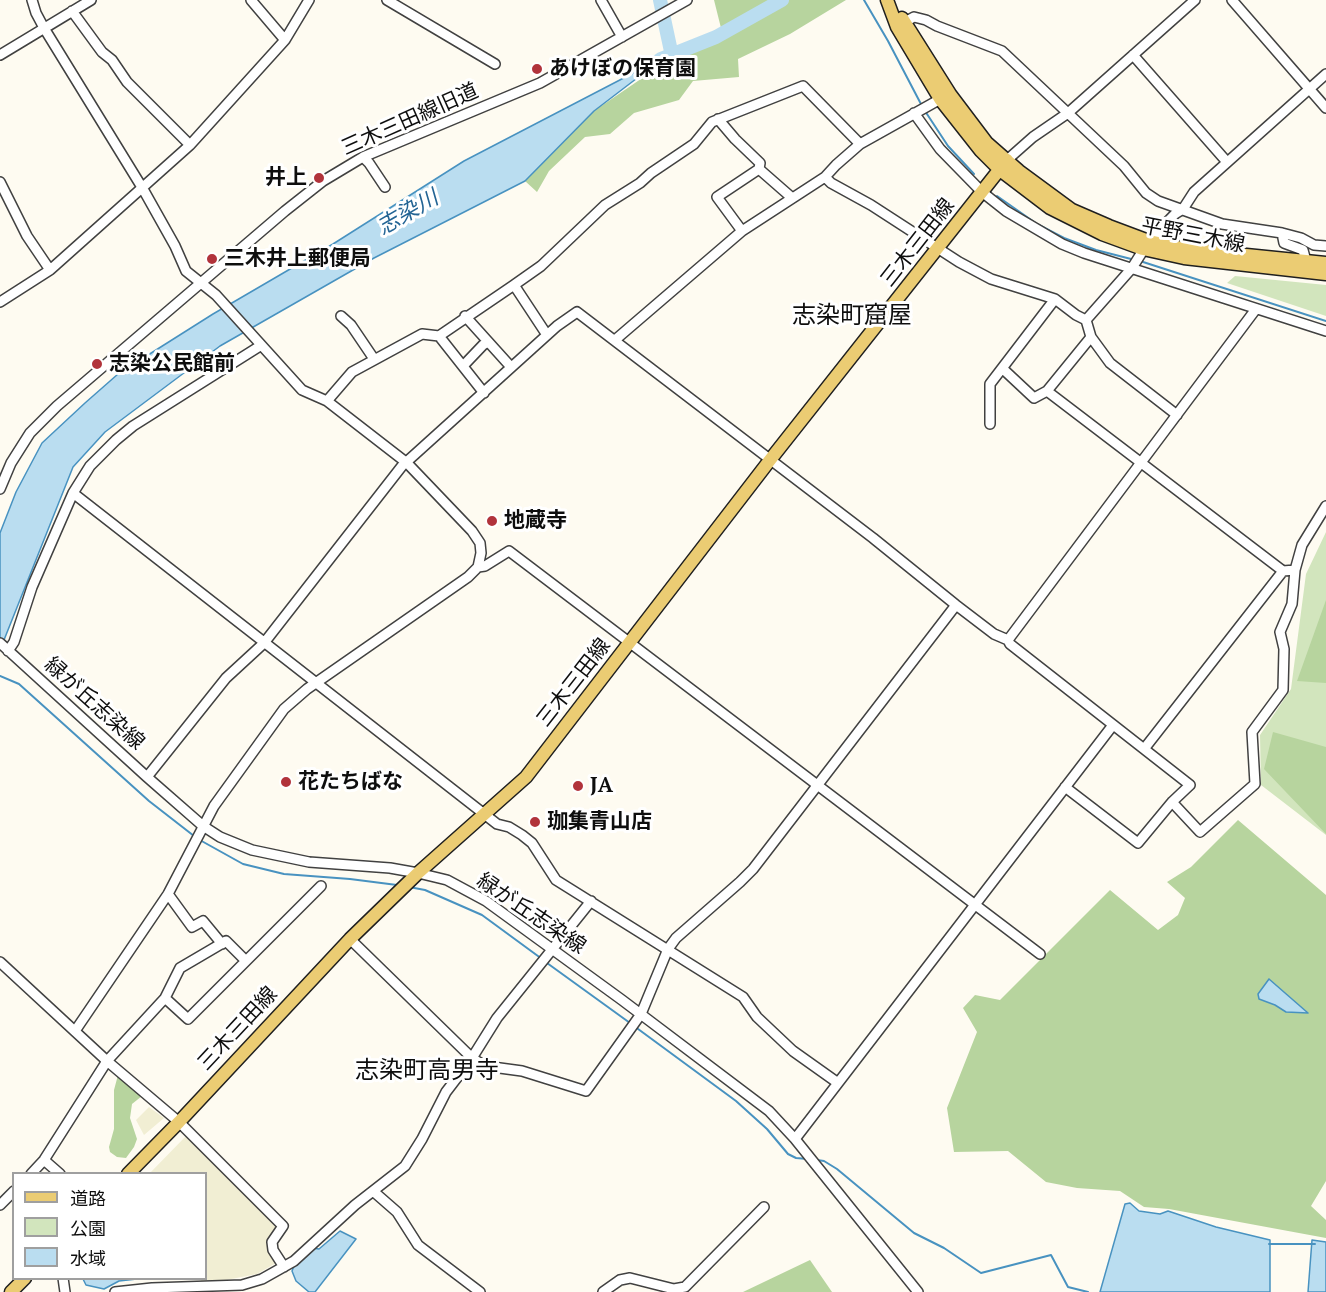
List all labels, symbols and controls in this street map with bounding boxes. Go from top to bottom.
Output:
place label: あけぼの保育園 [549,56,696,82]
marker: あけぼの保育園 [530,62,544,76]
street label: 三木三田線旧道 [338,79,482,161]
place label: 井上 [265,165,307,191]
marker: 井上 [312,171,326,185]
water label: 志染川 [373,185,443,241]
street label: 三木三田線 [876,194,960,292]
street label: 平野三木線 [1139,214,1247,258]
place label: 三木井上郵便局 [224,246,371,272]
marker: 三木井上郵便局 [205,252,219,266]
district label: 志染町窟屋 [792,302,912,330]
place label: 志染公民館前 [109,351,235,377]
marker: 志染公民館前 [90,357,104,371]
place label: 地蔵寺 [504,508,567,534]
marker: 地蔵寺 [485,514,499,528]
street label: 三木三田線 [532,634,616,732]
street label: 緑が丘志染線 [39,652,149,756]
place label: 花たちばな [298,769,403,795]
place label: JA [590,773,613,799]
marker: 花たちばな [279,775,293,789]
marker: JA [571,779,585,793]
place label: 珈集青山店 [547,809,652,835]
marker: 珈集青山店 [528,815,542,829]
street label: 緑が丘志染線 [472,868,590,960]
street label: 三木三田線 [193,982,283,1076]
district label: 志染町高男寺 [355,1057,499,1085]
legend [12,1172,207,1280]
text: 道路 [70,1186,106,1210]
text: 公園 [70,1216,106,1240]
text: 水域 [70,1246,106,1270]

